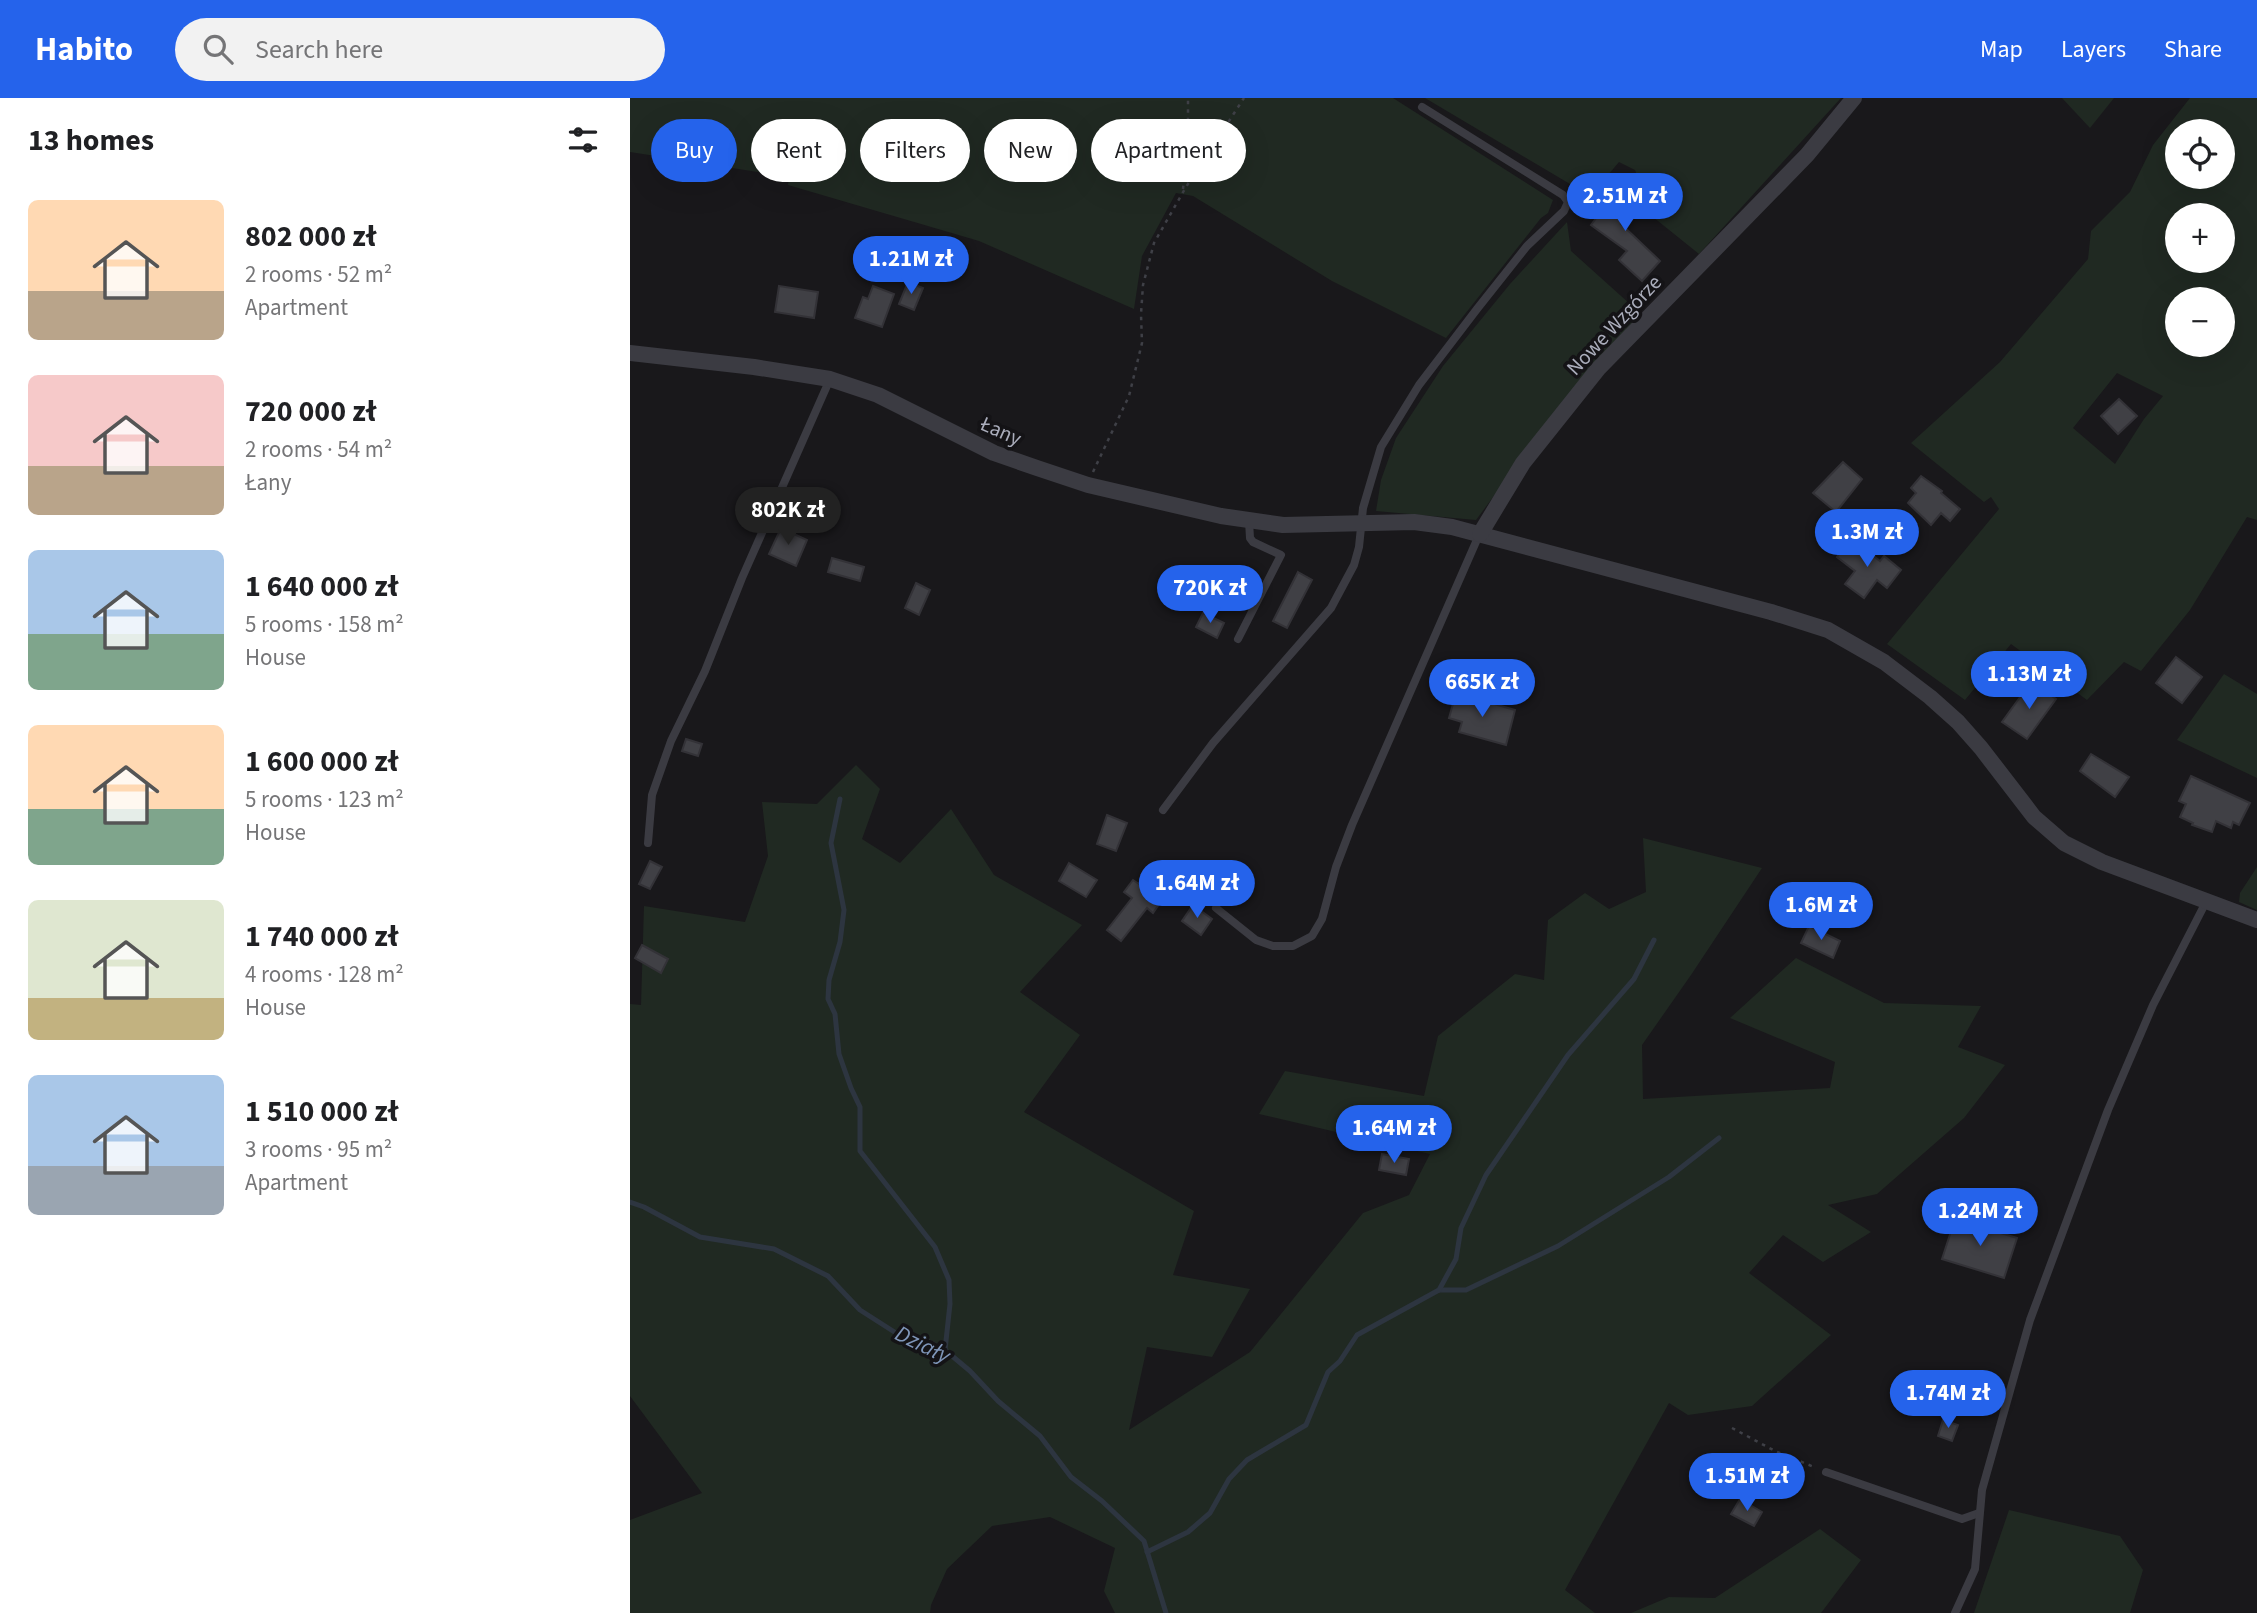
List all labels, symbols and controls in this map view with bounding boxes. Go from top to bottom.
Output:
search box [175,18,665,81]
text: Habito [35,26,133,73]
icon: search [199,30,237,68]
text: Search here [255,31,383,68]
text: Map [1980,32,2023,67]
text: Layers [2061,32,2126,67]
text: Share [2164,32,2222,67]
text: 13 homes [28,119,154,162]
chip: Buy [651,119,737,182]
chip: Rent [751,119,846,182]
chip: Filters [860,119,970,182]
chip: New [984,119,1077,182]
chip: Apartment [1091,119,1246,182]
map controls [2165,119,2235,357]
button: locate [2165,119,2235,189]
icon: filters [564,121,602,159]
pin: 2.51M zł [1553,174,1697,233]
text: 2.51M zł [1583,179,1667,212]
button: + [2165,203,2235,273]
text: 802 000 zł [245,215,377,258]
icon: home [84,228,168,312]
pin: 1.21M zł [839,236,983,296]
text: 1.21M zł [869,242,953,275]
text: 2 rooms · 52 m² [245,258,392,291]
street label: Nowe Wzgórze [1560,268,1668,382]
button: − [2165,287,2235,357]
text: Apartment [245,291,348,324]
text: 720 000 zł [245,390,377,433]
icon: home [84,403,168,487]
street label: Łany [975,408,1027,453]
text: 2 rooms · 54 m² [245,433,392,466]
text: Łany [245,466,291,499]
pin: 802K zł [723,488,853,547]
text: 802K zł [751,493,825,526]
pin: 1.3M zł [1802,510,1932,569]
text: 1.3M zł [1831,515,1903,548]
text: 1 640 000 zł [245,565,398,608]
pin: 720K zł [1145,566,1275,625]
text: 720K zł [1173,571,1247,604]
icon: home [84,578,168,662]
text: 5 rooms · 158 m² [245,608,404,641]
text: House [245,641,306,674]
pin: 1.13M zł [1957,652,2101,711]
text: 1.13M zł [1987,657,2071,690]
pin: 665K zł [1417,660,1547,719]
text: 665K zł [1445,665,1519,698]
text: 1 600 000 zł [245,740,398,783]
icon: home [84,753,168,837]
text: 5 rooms · 123 m² [245,783,404,816]
text: House [245,816,306,849]
pin: 1.64M zł [1125,860,1269,920]
text: 1.64M zł [1155,866,1239,899]
pin: 1.6M zł [1756,882,1886,942]
text: 1.6M zł [1785,888,1857,921]
text: 1 740 000 zł [245,915,398,958]
icon: home [84,928,168,1012]
text: 4 rooms · 128 m² [245,958,404,991]
text: House [245,991,306,1024]
text: 1 510 000 zł [245,1090,398,1133]
icon: home [84,1103,168,1187]
pin: 1.64M zł [1322,1105,1466,1165]
text: 1.64M zł [1352,1111,1436,1144]
text: 3 rooms · 95 m² [245,1133,392,1166]
text: Apartment [245,1166,348,1199]
pin: 1.24M zł [1908,1188,2052,1248]
text: 1.24M zł [1938,1194,2022,1227]
water label: Działy [890,1317,958,1373]
pin: 1.74M zł [1876,1370,2020,1430]
text: 1.74M zł [1906,1376,1990,1409]
pin: 1.51M zł [1675,1454,1819,1513]
text: 1.51M zł [1705,1459,1789,1492]

